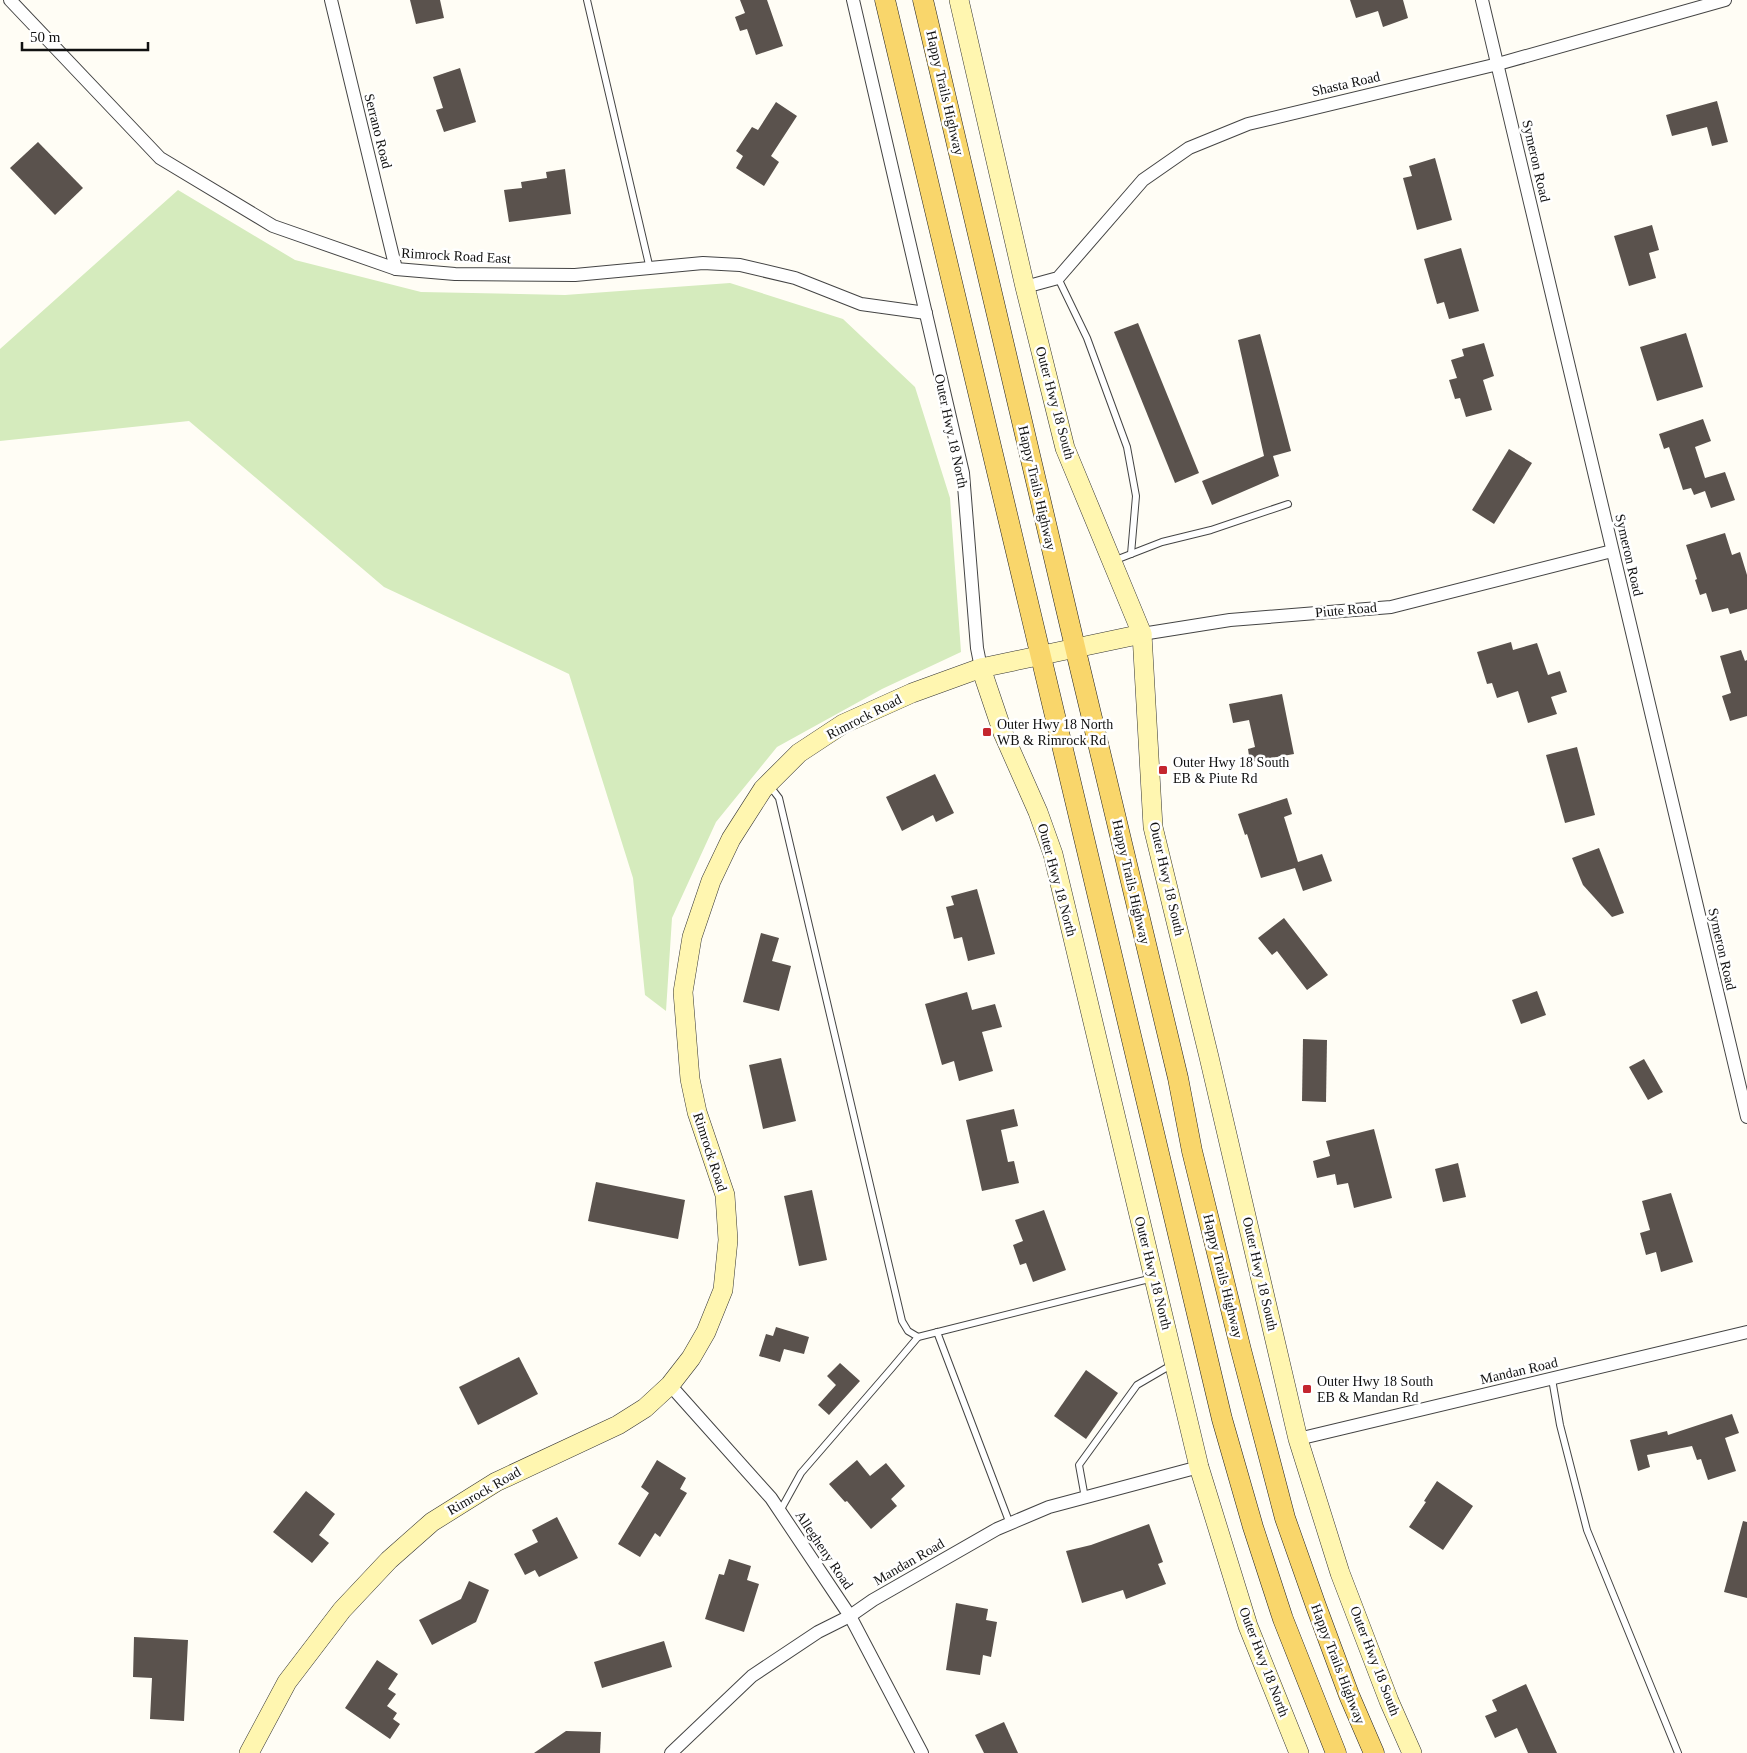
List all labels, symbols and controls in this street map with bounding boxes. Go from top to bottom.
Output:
scale bar [22,20,149,52]
text: 50 m [30,29,61,45]
street label: Happy Trails Highway [923,29,967,157]
street label: Shasta Road [1310,69,1382,99]
street label: Serrano Road [361,92,395,170]
street label: Symeron Road [1519,119,1553,203]
street label: Rimrock Road East [401,246,511,266]
street label: Outer Hwy 18 South [1033,345,1077,461]
street label: Outer Hwy 18 North [932,373,970,489]
street label: Happy Trails Highway [1015,424,1059,552]
street label: Symeron Road [1612,513,1646,597]
street label: Piute Road [1315,600,1377,620]
street label: Rimrock Road [824,692,904,742]
place label: Outer Hwy 18 North WB & Rimrock Rd [997,717,1113,748]
marker: Outer Hwy 18 North WB & Rimrock Rd [981,726,993,738]
place label: Outer Hwy 18 South EB & Piute Rd [1173,755,1289,786]
marker: Outer Hwy 18 South EB & Piute Rd [1157,764,1169,776]
street label: Happy Trails Highway [1109,818,1153,946]
street label: Outer Hwy 18 South [1147,821,1187,937]
street label: Outer Hwy 18 North [1035,822,1079,938]
street label: Symeron Road [1705,907,1739,991]
street label: Rimrock Road [690,1111,730,1193]
street label: Happy Trails Highway [1200,1212,1246,1340]
street label: Outer Hwy 18 North [1132,1215,1174,1331]
street label: Outer Hwy 18 South [1240,1216,1280,1332]
street label: Mandan Road [1479,1355,1559,1387]
place label: Outer Hwy 18 South EB & Mandan Rd [1317,1374,1433,1405]
marker: Outer Hwy 18 South EB & Mandan Rd [1301,1383,1313,1395]
street label: Rimrock Road [445,1464,523,1518]
street label: Allegheny Road [792,1508,856,1592]
street label: Mandan Road [871,1536,947,1588]
street label: Happy Trails Highway [1308,1602,1368,1726]
street label: Outer Hwy 18 South [1347,1604,1403,1718]
street label: Outer Hwy 18 North [1236,1605,1292,1719]

